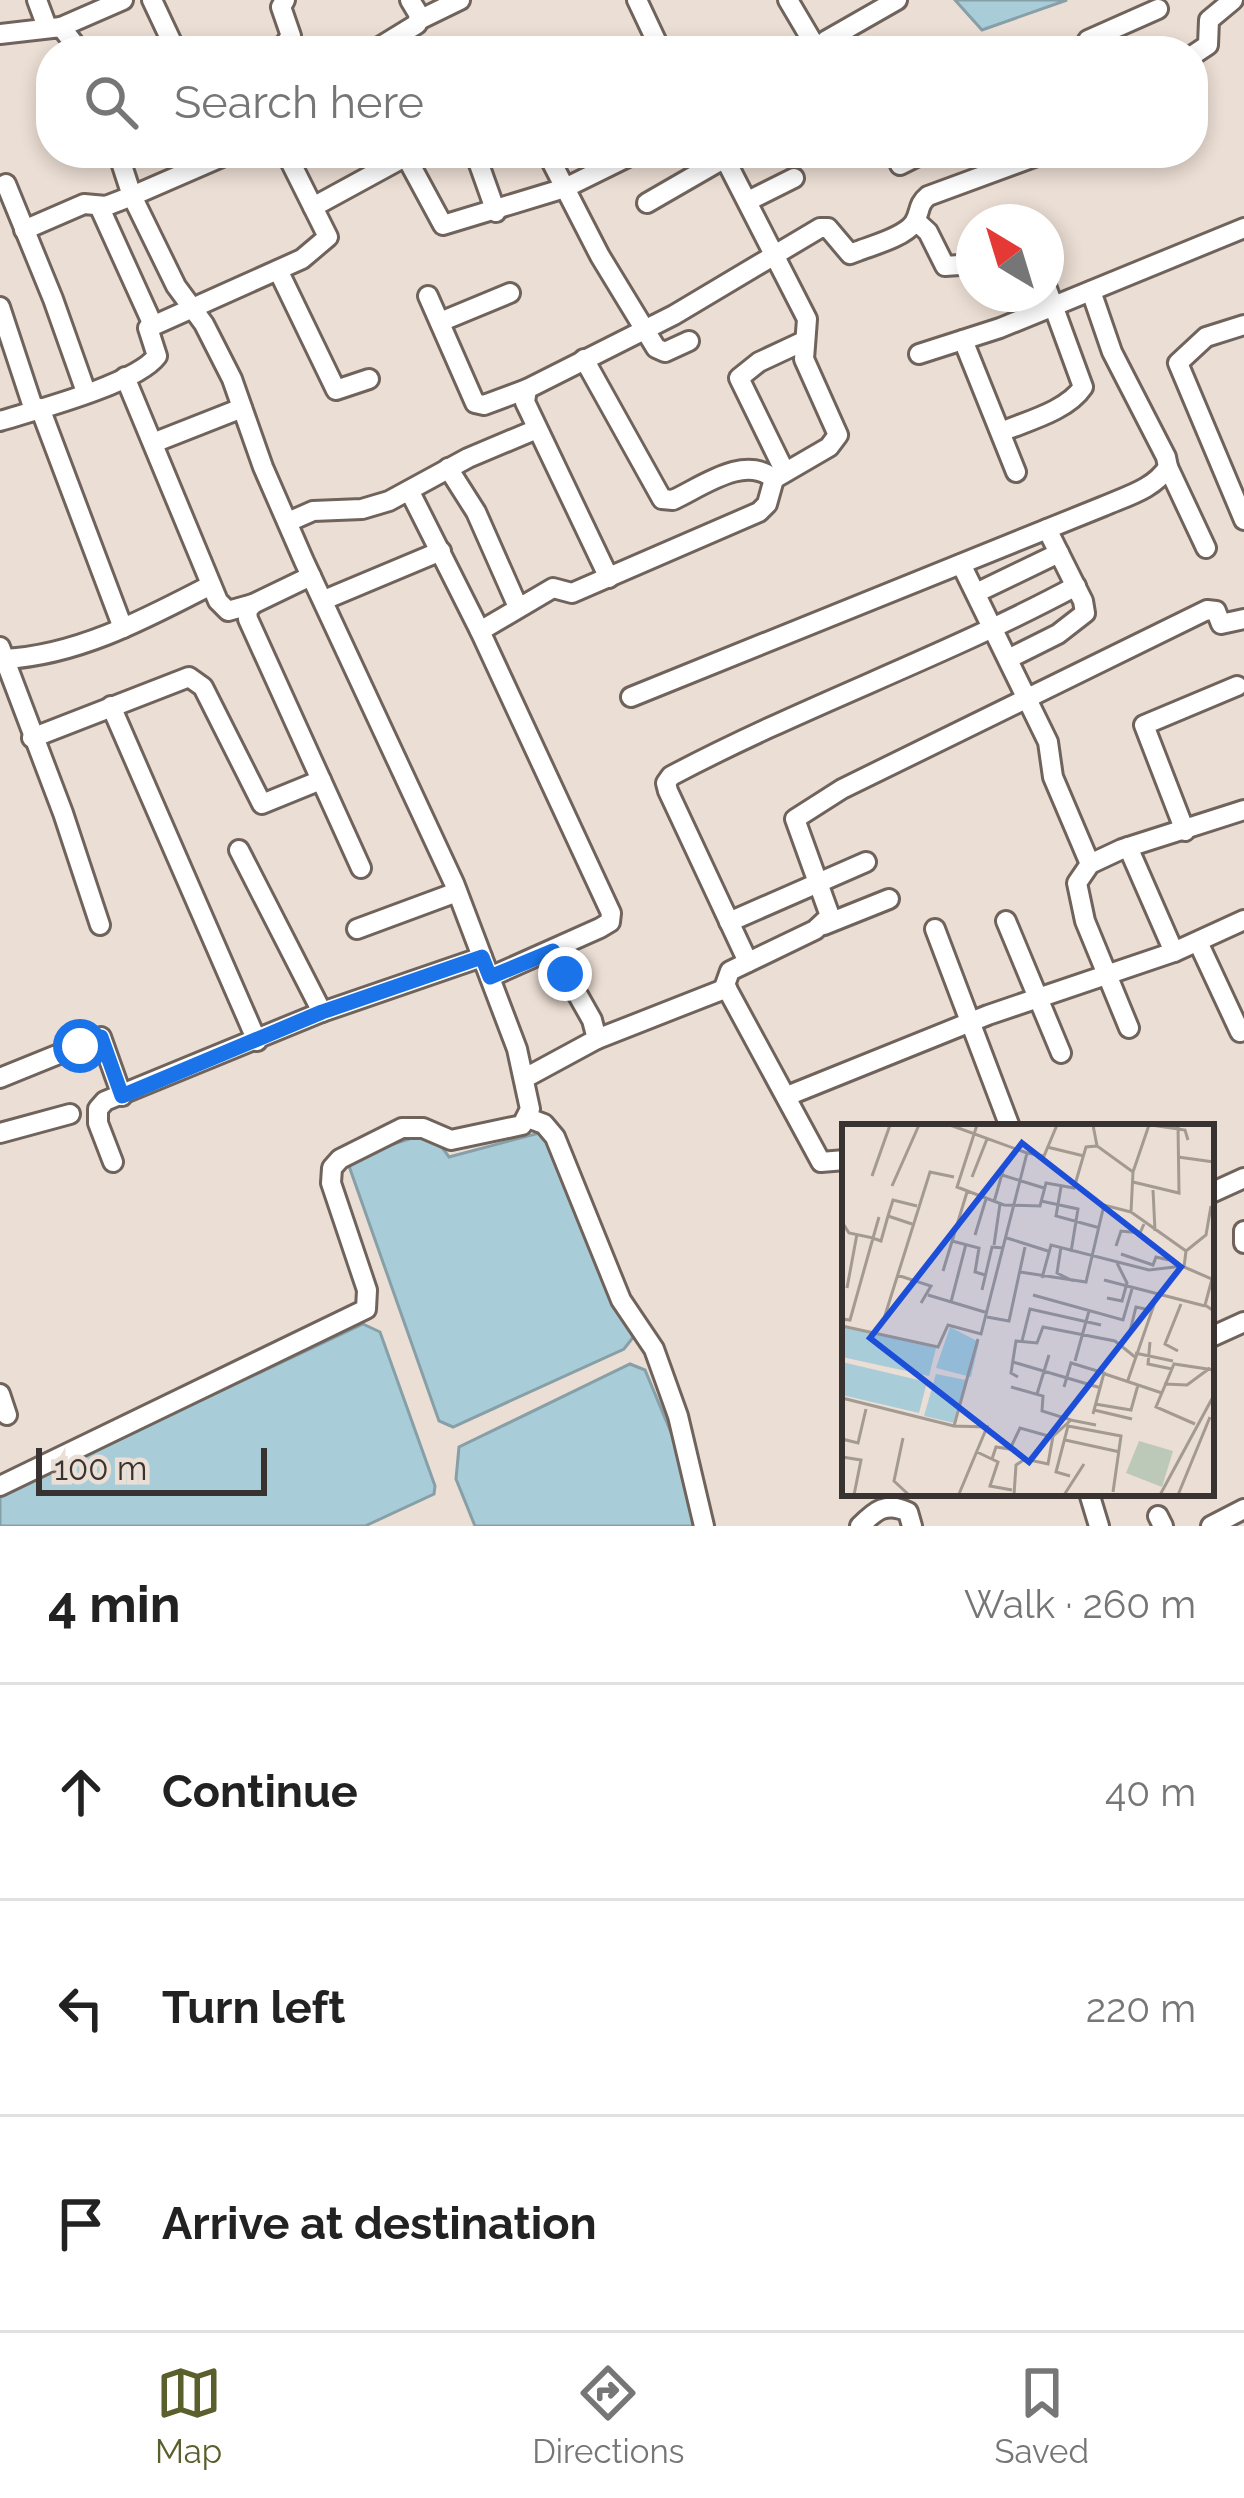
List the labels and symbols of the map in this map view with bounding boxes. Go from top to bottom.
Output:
north arrow [956,204,1064,312]
route end [538,947,592,1001]
route start [53,1019,107,1073]
inset map [842,1124,1214,1496]
scale bar [36,1442,267,1495]

